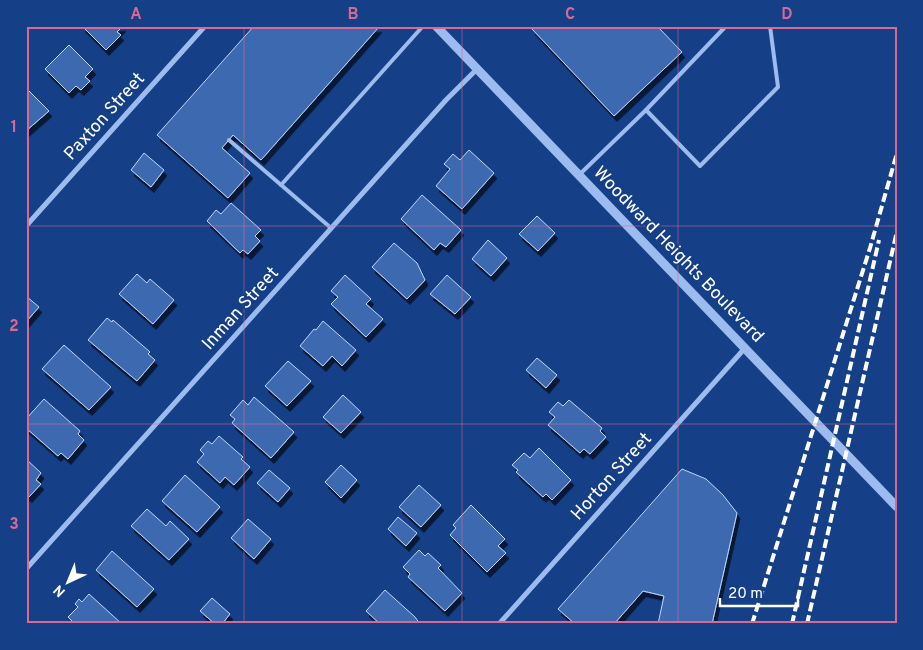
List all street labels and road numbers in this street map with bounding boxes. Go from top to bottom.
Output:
street label: Paxton Street [60,68,150,166]
street label: Woodward Heights Boulevard [588,162,768,348]
street label: Inman Street [198,263,284,355]
street label: Horton Street [567,428,657,526]

